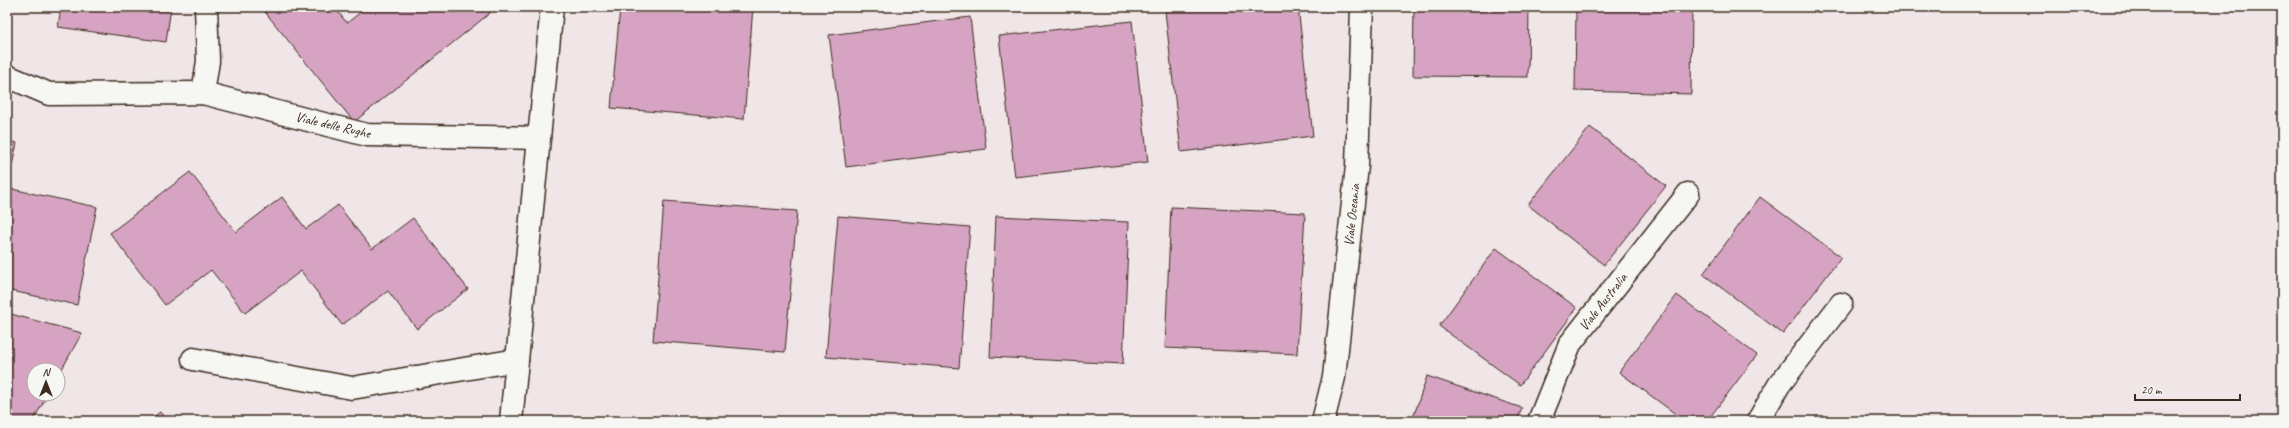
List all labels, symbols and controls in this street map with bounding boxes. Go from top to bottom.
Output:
street label: Viale delle Rughe [294,108,374,142]
street label: Viale Oceania [1340,182,1364,247]
street label: Viale Australia [1575,269,1631,334]
north arrow [26,362,66,402]
text: N [43,365,52,379]
scale bar [2135,376,2240,402]
text: 20 m [2141,382,2163,398]

